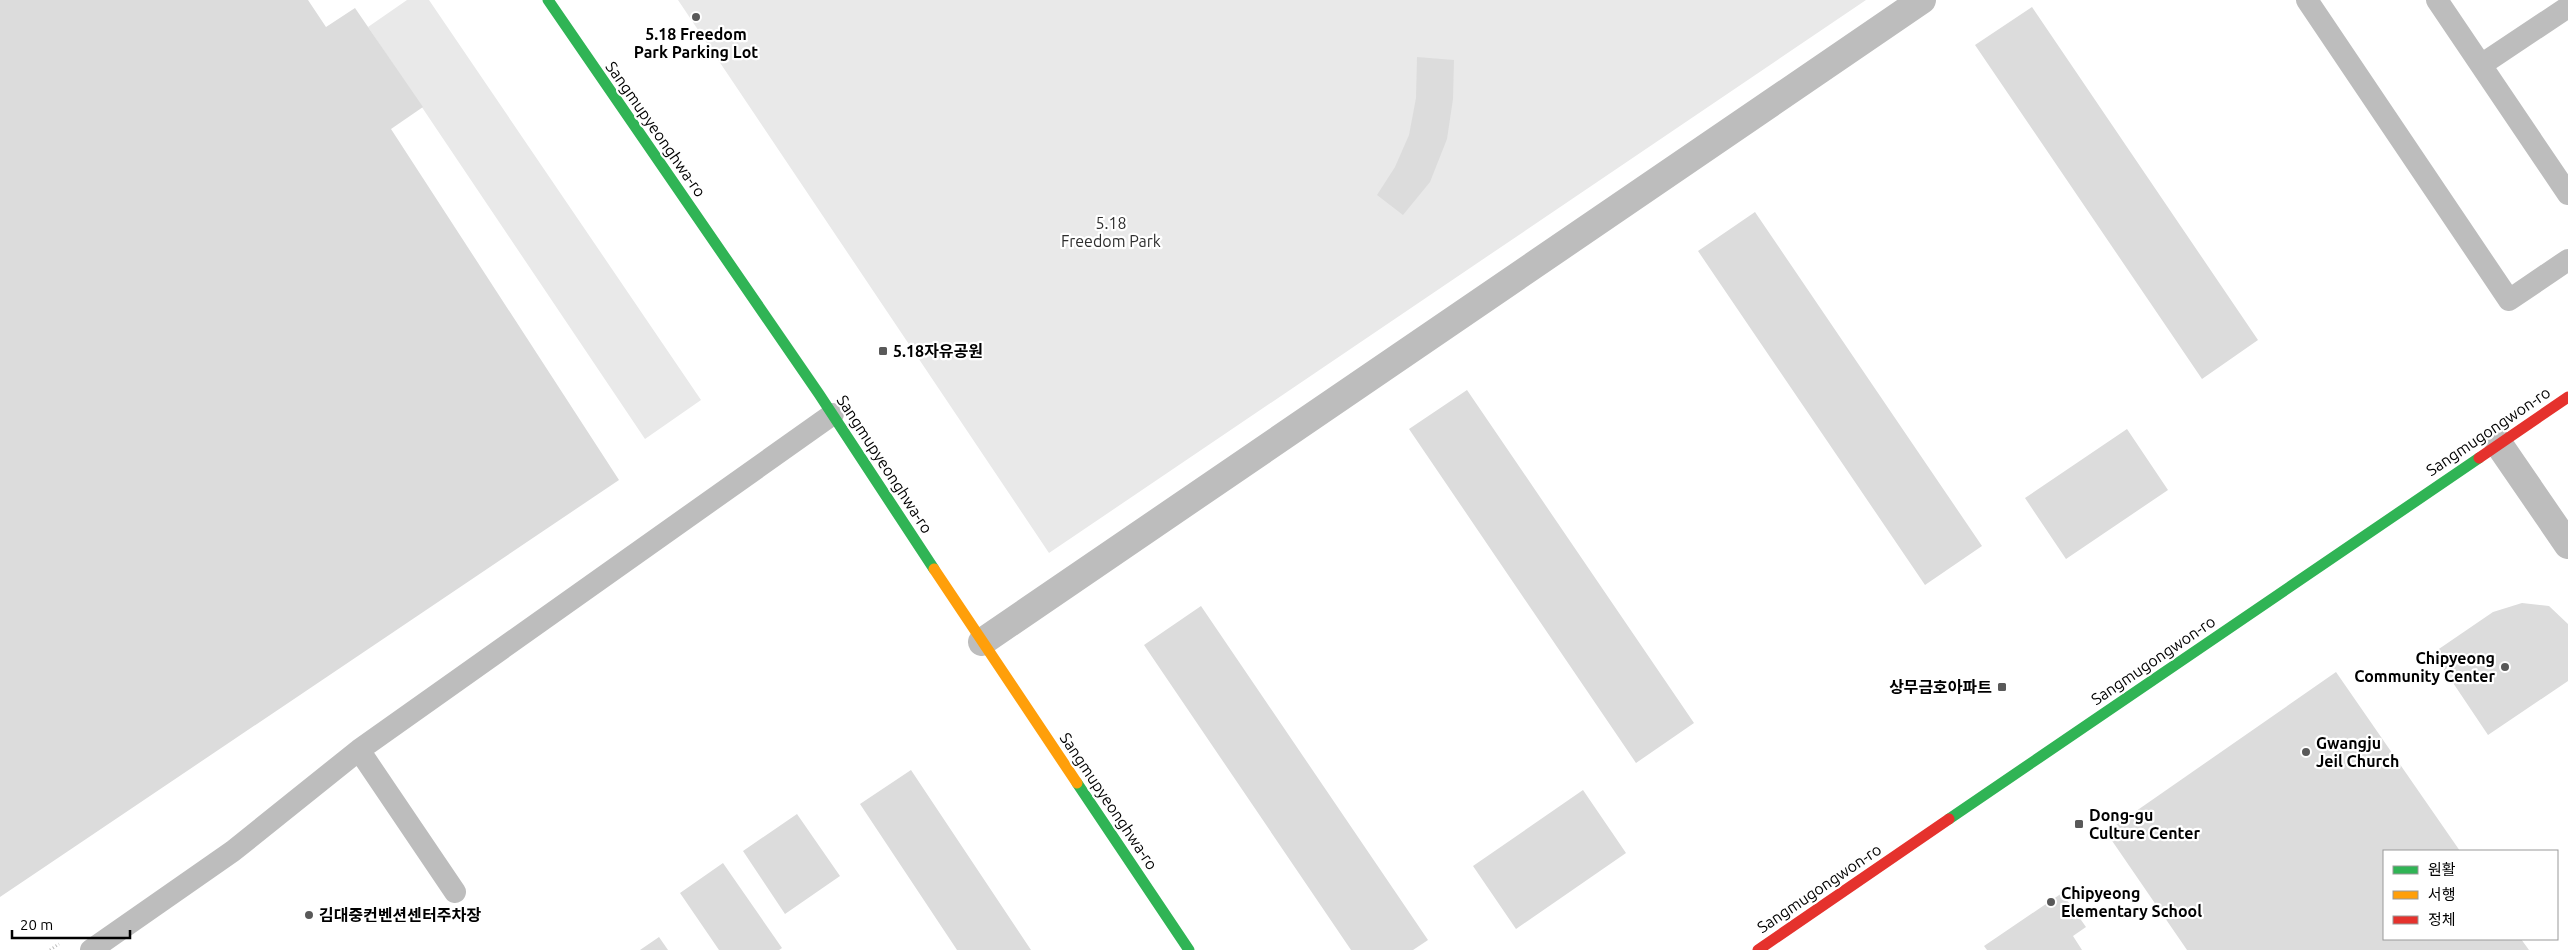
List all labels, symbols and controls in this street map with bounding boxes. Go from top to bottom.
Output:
marker: 5.18 Freedom Park Parking Lot [690,11,702,23]
place label: 5.18 Freedom Park Parking Lot [634,25,758,61]
street label: Sangmupyeonghwa-ro [602,58,710,200]
park label: 5.18 Freedom Park [1061,214,1161,250]
place label: 5.18자유공원 [893,342,983,360]
marker: 5.18자유공원 [877,345,889,357]
street label: Sangmugongwon-ro [2423,383,2553,479]
street label: Sangmupyeonghwa-ro [834,391,936,537]
street label: Sangmugongwon-ro [2088,612,2218,708]
place label: Chipyeong Community Center [2354,649,2495,685]
marker: Chipyeong Community Center [2499,661,2511,673]
place label: 상무금호아파트 [1889,678,1992,696]
marker: 상무금호아파트 [1996,681,2008,693]
street label: Sangmupyeonghwa-ro [1056,729,1162,873]
place label: Gwangju Jeil Church [2316,734,2399,770]
marker: Gwangju Jeil Church [2300,746,2312,758]
place label: Dong-gu Culture Center [2089,806,2200,842]
marker: Dong-gu Culture Center [2073,818,2085,830]
street label: Sangmugongwon-ro [1754,840,1884,936]
legend [2383,850,2558,940]
text: 원활 [2428,861,2456,878]
place label: Chipyeong Elementary School [2061,884,2202,920]
text: 서행 [2428,886,2456,903]
marker: Chipyeong Elementary School [2045,896,2057,908]
place label: 김대중컨벤션센터주차장 [319,906,481,924]
scale bar [12,908,130,940]
marker: 김대중컨벤션센터주차장 [303,909,315,921]
text: 정체 [2428,911,2456,928]
text: 20 m [20,916,53,933]

